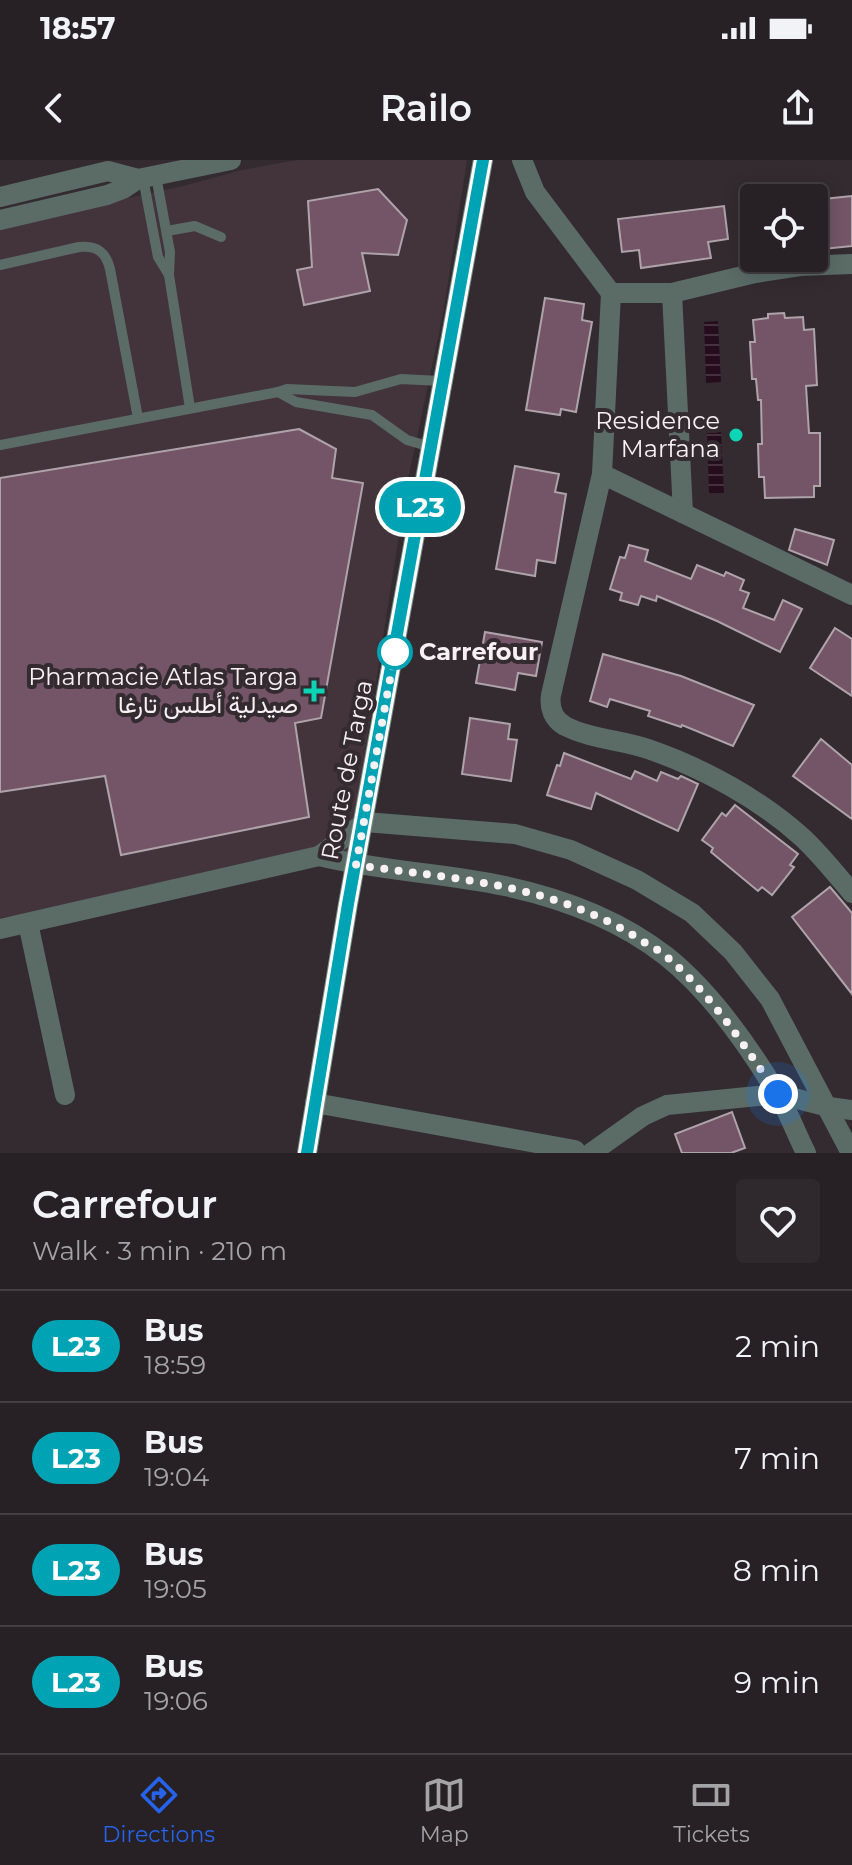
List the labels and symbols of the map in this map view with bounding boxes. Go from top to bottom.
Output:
place label: Residence Marfana [595,406,720,463]
marker: Residence Marfana [727,426,745,444]
line badge: L23 [374,481,466,533]
marker: Carrefour [378,635,412,669]
place label: Carrefour [419,637,538,666]
place label: Pharmacie Atlas Targa صيدلية أطلس تارغا [28,662,298,720]
street label: Route de Targa [315,677,378,862]
marker: Pharmacie Atlas Targa صيدلية أطلس تارغا [305,682,323,700]
your location [758,1074,798,1114]

